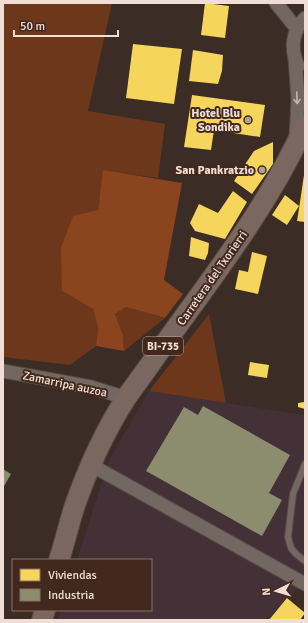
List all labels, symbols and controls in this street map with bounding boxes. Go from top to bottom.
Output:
scale bar [14,12,118,38]
text: 50 m [20,19,45,34]
one-way arrow [294,91,301,104]
place label: Hotel Blu Sondika [191,106,240,135]
marker: Hotel Blu Sondika [243,115,253,125]
place label: San Pankratzio [176,163,254,178]
marker: San Pankratzio [257,165,267,175]
street label: Carretera del Txorierri [174,228,251,329]
road number: BI-735 [143,337,183,355]
street label: Zamarripa auzoa [21,368,108,401]
legend [12,559,152,611]
text: Viviendas [48,568,97,583]
north arrow [256,571,296,611]
text: N [260,587,273,596]
text: Industria [48,588,94,603]

